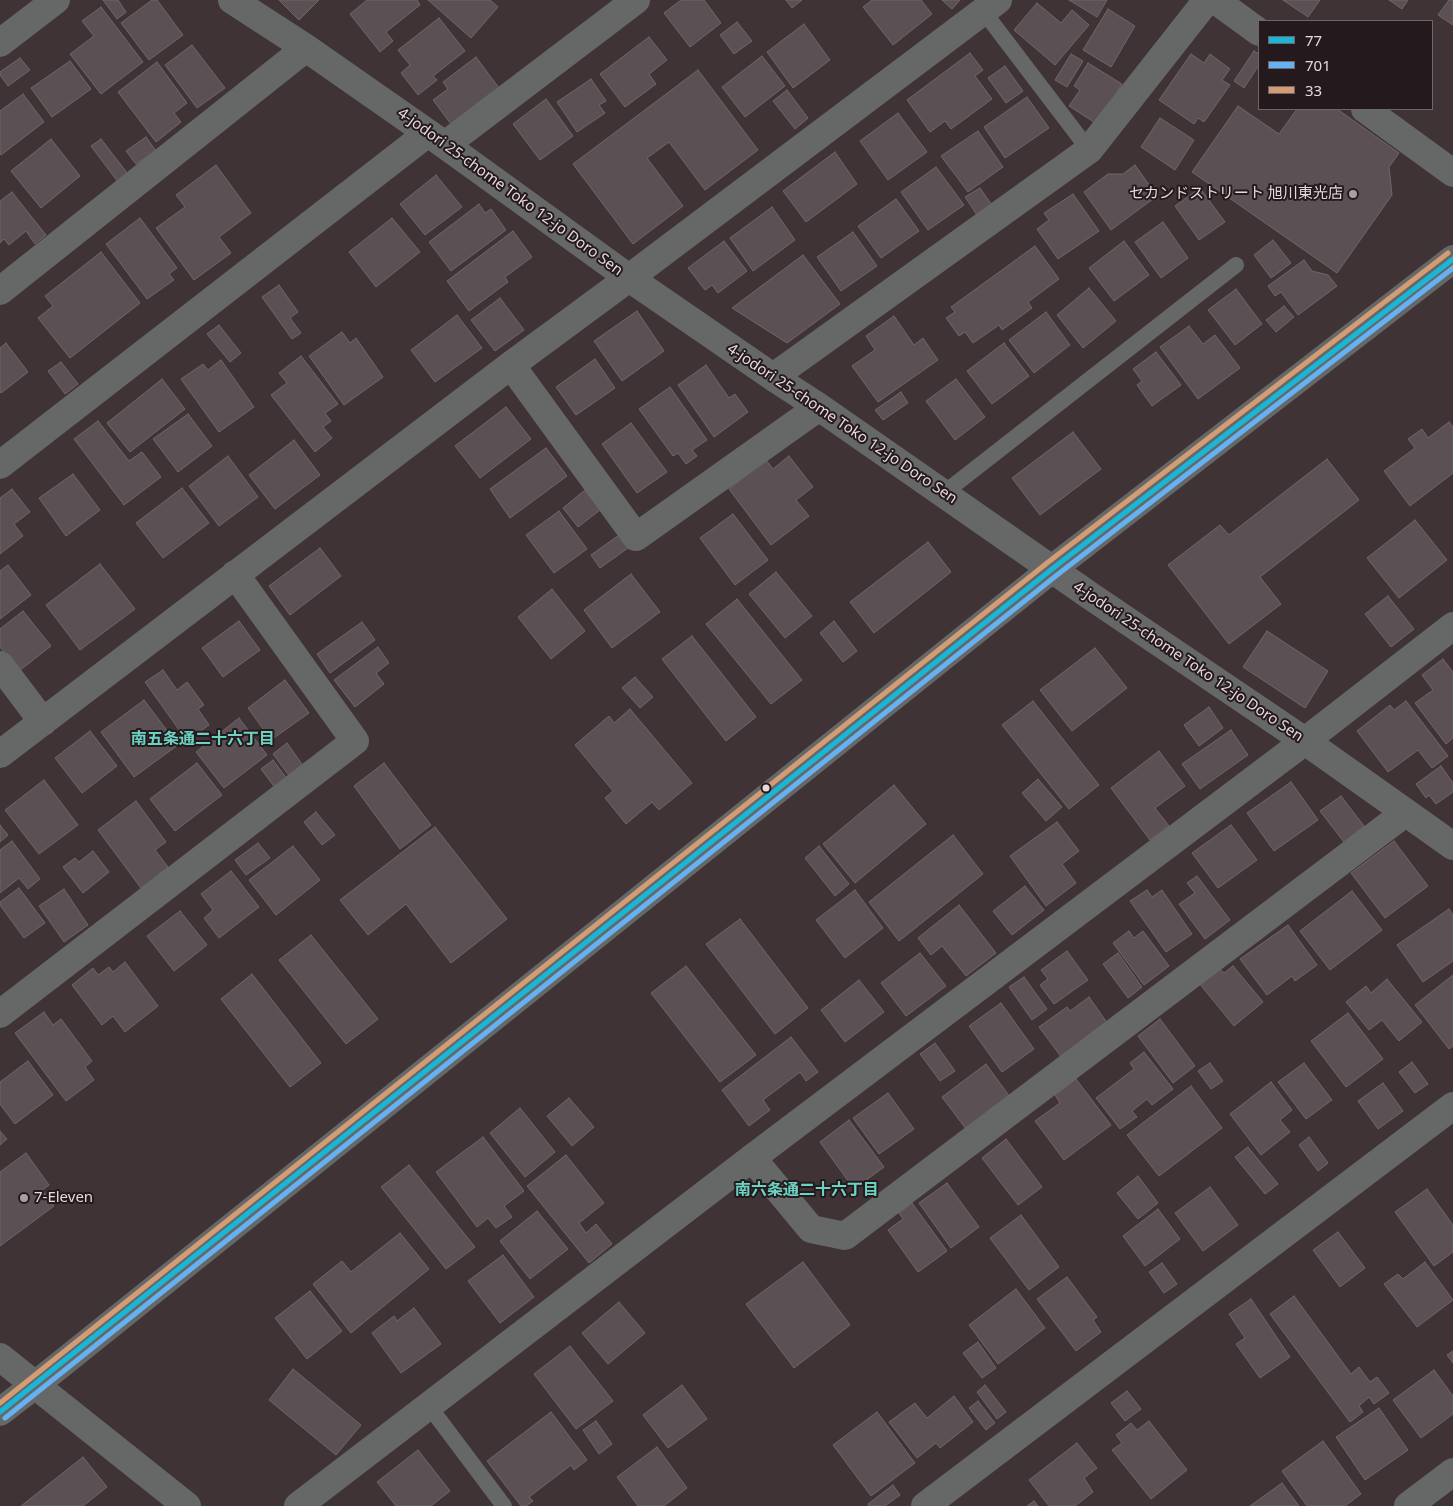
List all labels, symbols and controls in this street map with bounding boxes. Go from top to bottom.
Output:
legend [1258,20,1433,110]
text: 77 [1305,30,1322,50]
text: 701 [1305,55,1331,75]
text: 33 [1305,80,1322,100]
street label: 4-jodori 25-chome Toko 12-jo Doro Sen [394,104,626,280]
place label: セカンドストリート 旭川東光店 [1129,185,1343,203]
marker: セカンドストリート 旭川東光店 [1347,188,1359,200]
street label: 4-jodori 25-chome Toko 12-jo Doro Sen [724,340,960,508]
street label: 4-jodori 25-chome Toko 12-jo Doro Sen [1070,578,1306,746]
district label: 南五条通二十六丁目 [131,729,275,749]
unlabelled marker [761,783,771,793]
district label: 南六条通二十六丁目 [735,1180,879,1200]
place label: 7-Eleven [34,1189,93,1207]
marker: 7-Eleven [18,1192,30,1204]

